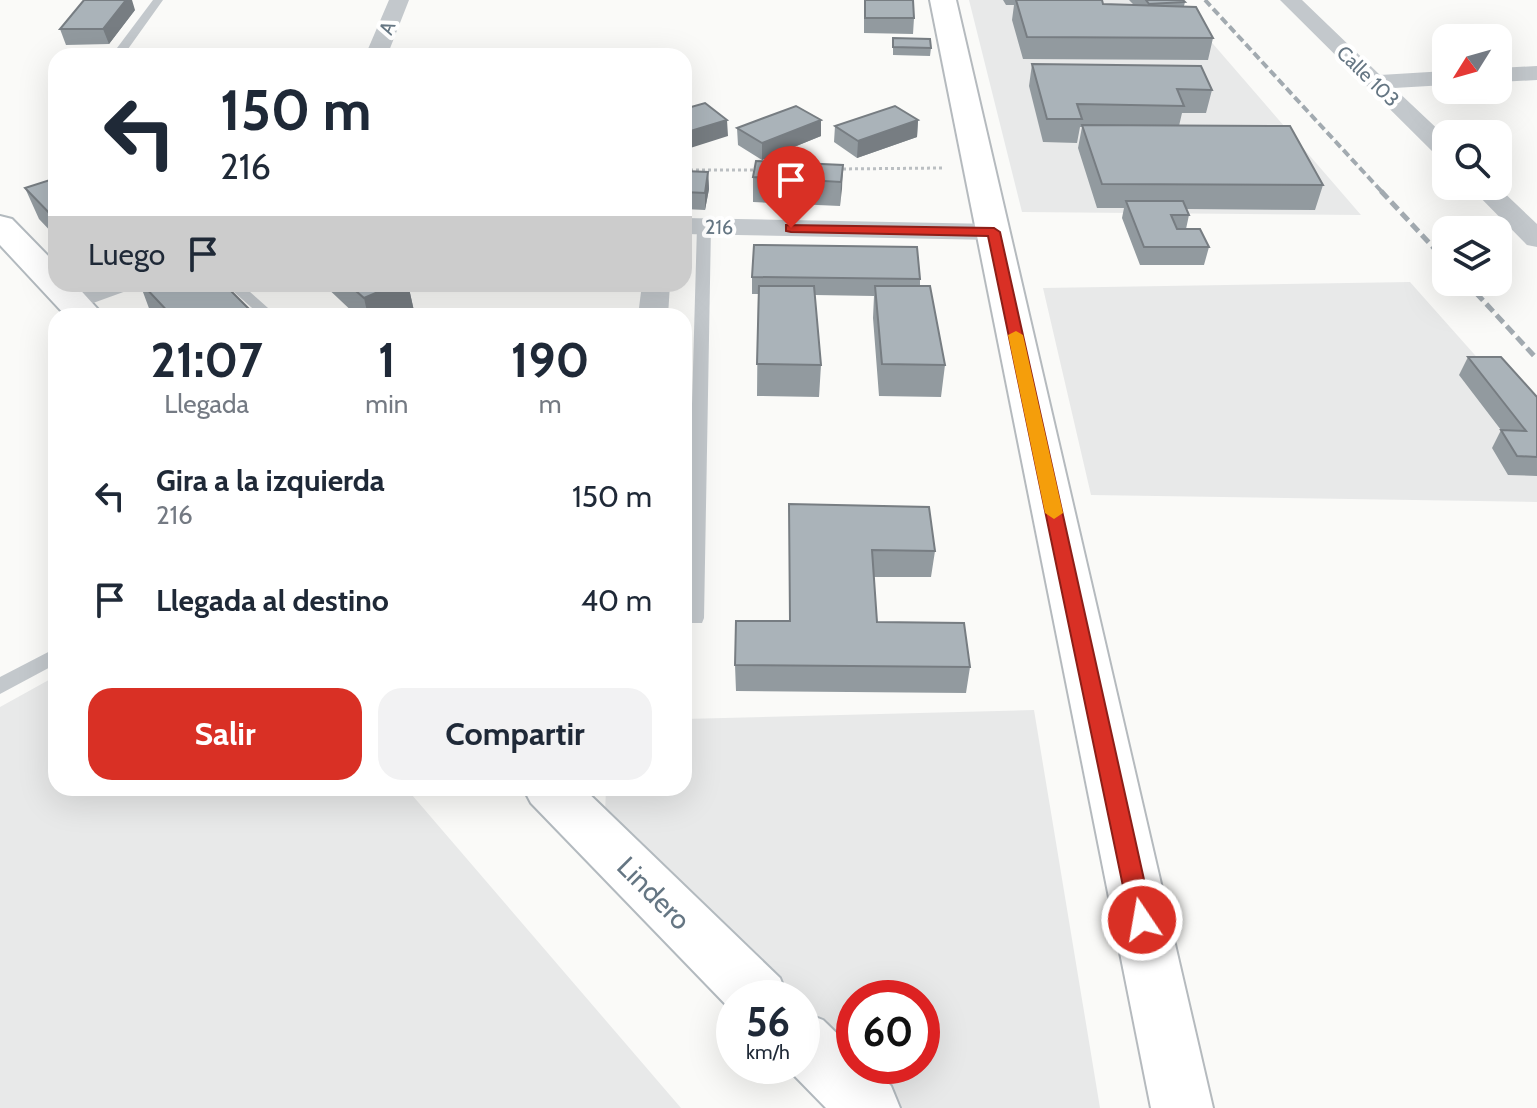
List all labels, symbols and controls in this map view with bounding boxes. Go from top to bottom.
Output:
street label: A [374,17,401,38]
north arrow [1432,24,1512,104]
map controls [1432,24,1512,296]
street label: Calle 103 [1332,41,1404,111]
text: 150 m [220,76,372,144]
icon: left [88,80,192,184]
button: search [1432,120,1512,200]
text: 216 [220,144,271,188]
pin [757,146,825,228]
icon: arrive [769,158,813,202]
street label: 216 [705,215,733,239]
button: layers [1432,216,1512,296]
icon: arrive [181,232,225,276]
text: Luego [88,236,165,273]
text: 21:07 [151,331,263,389]
text: 1 [378,331,396,389]
text: 190 [511,331,589,389]
text: Llegada [164,388,249,420]
text: min [365,388,408,420]
text: m [539,388,561,420]
text: Gira a la izquierda [156,462,385,499]
icon: left [88,474,132,518]
text: 150 m [572,478,652,515]
text: 216 [156,499,193,531]
icon: arrive [88,578,132,622]
text: Llegada al destino [156,582,389,619]
text: 40 m [581,582,652,619]
button: Salir [88,688,362,780]
button: Compartir [378,688,652,780]
street label: Lindero [610,849,698,937]
position arrow [1100,878,1184,962]
speed limit sign: 60 [836,980,940,1084]
text: 56 [746,997,790,1046]
text: km/h [746,1040,790,1064]

